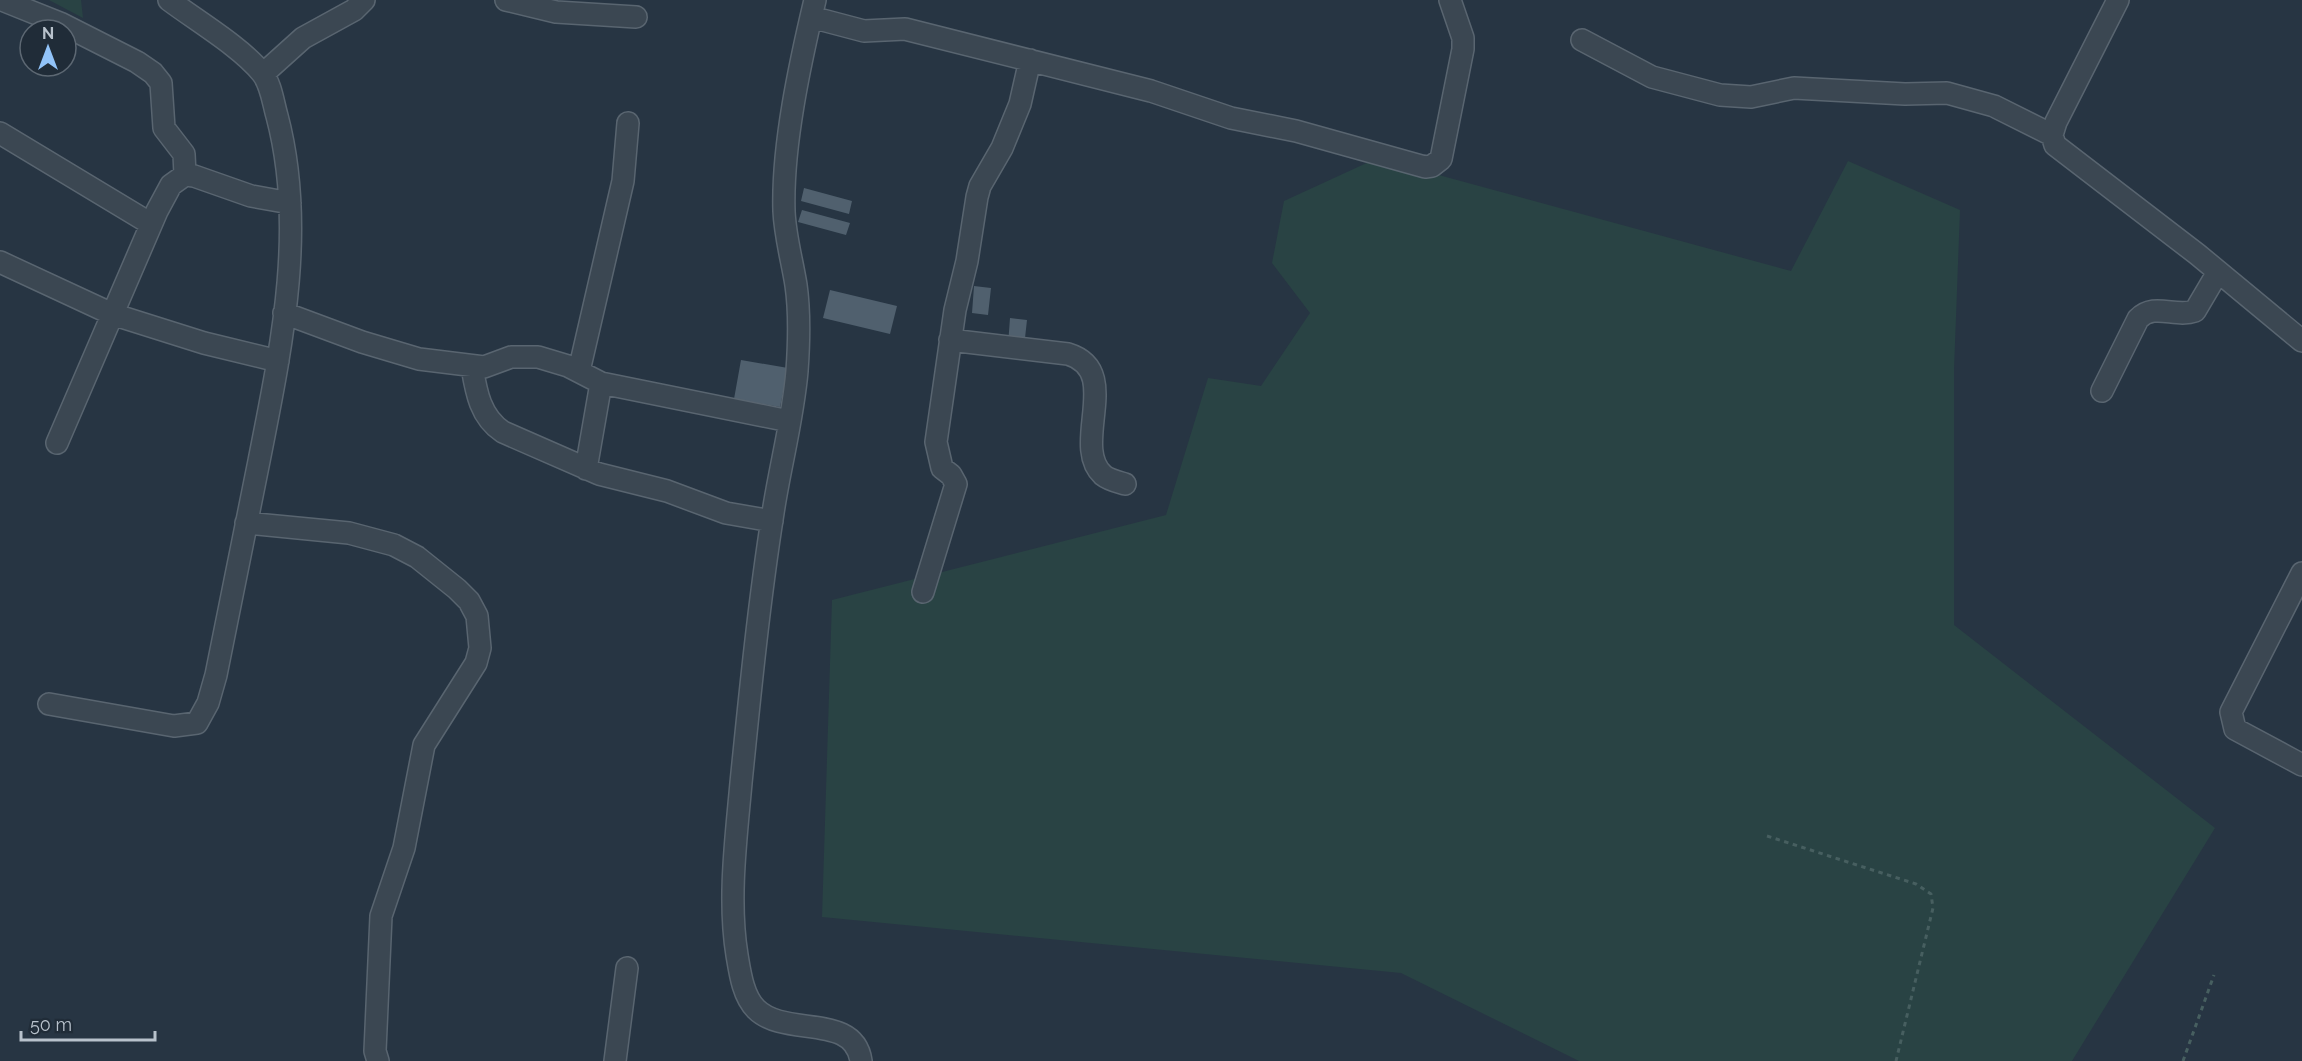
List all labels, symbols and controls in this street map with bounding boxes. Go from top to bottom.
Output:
north arrow [18,18,78,78]
text: N [42,24,54,43]
scale bar [21,1004,154,1042]
text: 50 m [30,1014,72,1035]

